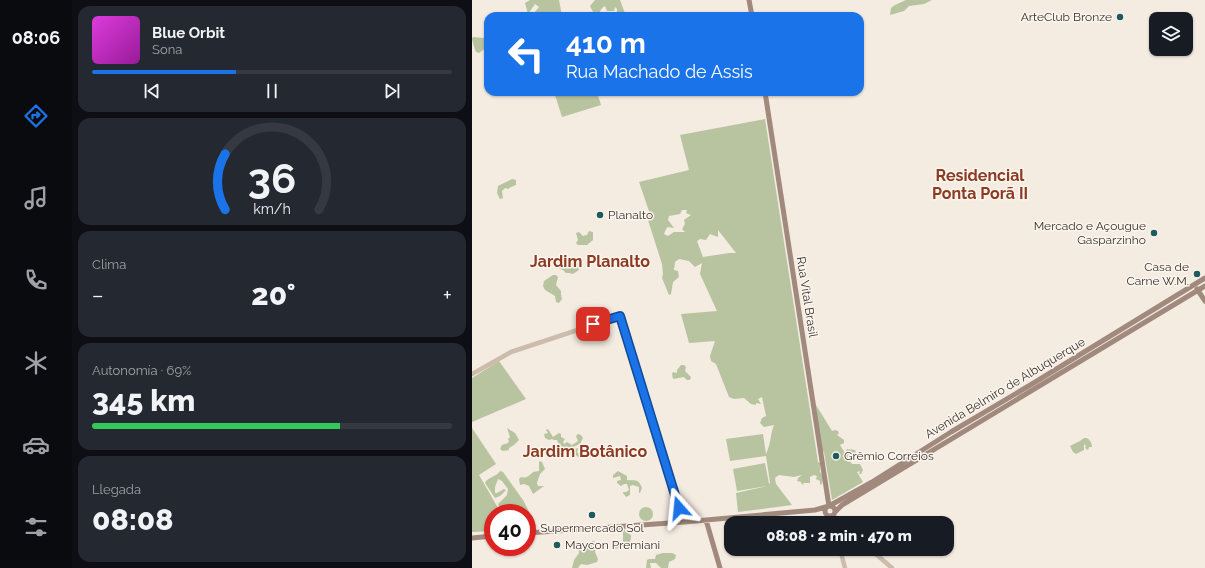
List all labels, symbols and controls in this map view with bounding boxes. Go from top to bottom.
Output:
place label: ArteClub Bronze [1021,10,1112,24]
marker: ArteClub Bronze [1115,12,1125,22]
map controls [1149,12,1193,56]
button: layers [1149,12,1193,56]
text: Blue Orbit [152,24,225,42]
text: 08:06 [12,27,60,48]
text: 410 m [566,27,646,60]
icon: left [500,28,552,80]
text: Sona [152,42,182,57]
text: Rua Machado de Assis [566,61,753,82]
icon: previous [141,80,163,102]
icon: pause [261,80,283,102]
icon: next [381,80,403,102]
icon: directions [22,102,50,130]
text: 36 [248,153,296,202]
district label: Residencial Ponta Porã II [932,166,1028,203]
icon: music [22,184,50,212]
text: km/h [253,200,291,216]
place label: Planalto [608,208,653,222]
marker: Planalto [595,210,605,220]
place label: Mercado e Açougue Gasparzinho [1034,219,1146,247]
marker: Mercado e Açougue Gasparzinho [1149,228,1159,238]
district label: Jardim Planalto [530,252,650,271]
street label: Rua Vital Brasil [794,256,820,339]
text: Clima [92,257,126,272]
place label: Casa de Carne W.M. [1127,260,1189,288]
icon: phone [22,266,50,294]
marker: Casa de Carne W.M. [1192,269,1202,279]
text: 20° [251,277,295,312]
text: − [92,282,104,308]
text: + [443,282,452,308]
pin [576,307,610,341]
icon: arrive [582,313,604,335]
street label: Avenida Belmiro de Albuquerque [922,335,1088,441]
icon: climate [22,349,50,377]
text: Autonomía · 69% [92,363,191,378]
text: 345 km [92,383,195,418]
icon: car [22,431,50,459]
district label: Jardim Botânico [523,442,647,461]
place label: Grêmio Correios [844,449,934,463]
marker: Grêmio Correios [831,451,841,461]
text: Llegada [92,482,141,497]
position arrow [658,487,700,529]
text: 08:08 [92,502,173,537]
speed limit sign: 40 [484,504,536,556]
marker: Supermercado Sol [587,510,597,520]
icon: filters [22,513,50,541]
place label: Supermercado Sol [540,521,645,535]
text: 08:08 · 2 min · 470 m [766,527,912,545]
place label: Maycon Premiani [565,538,660,552]
marker: Maycon Premiani [552,540,562,550]

